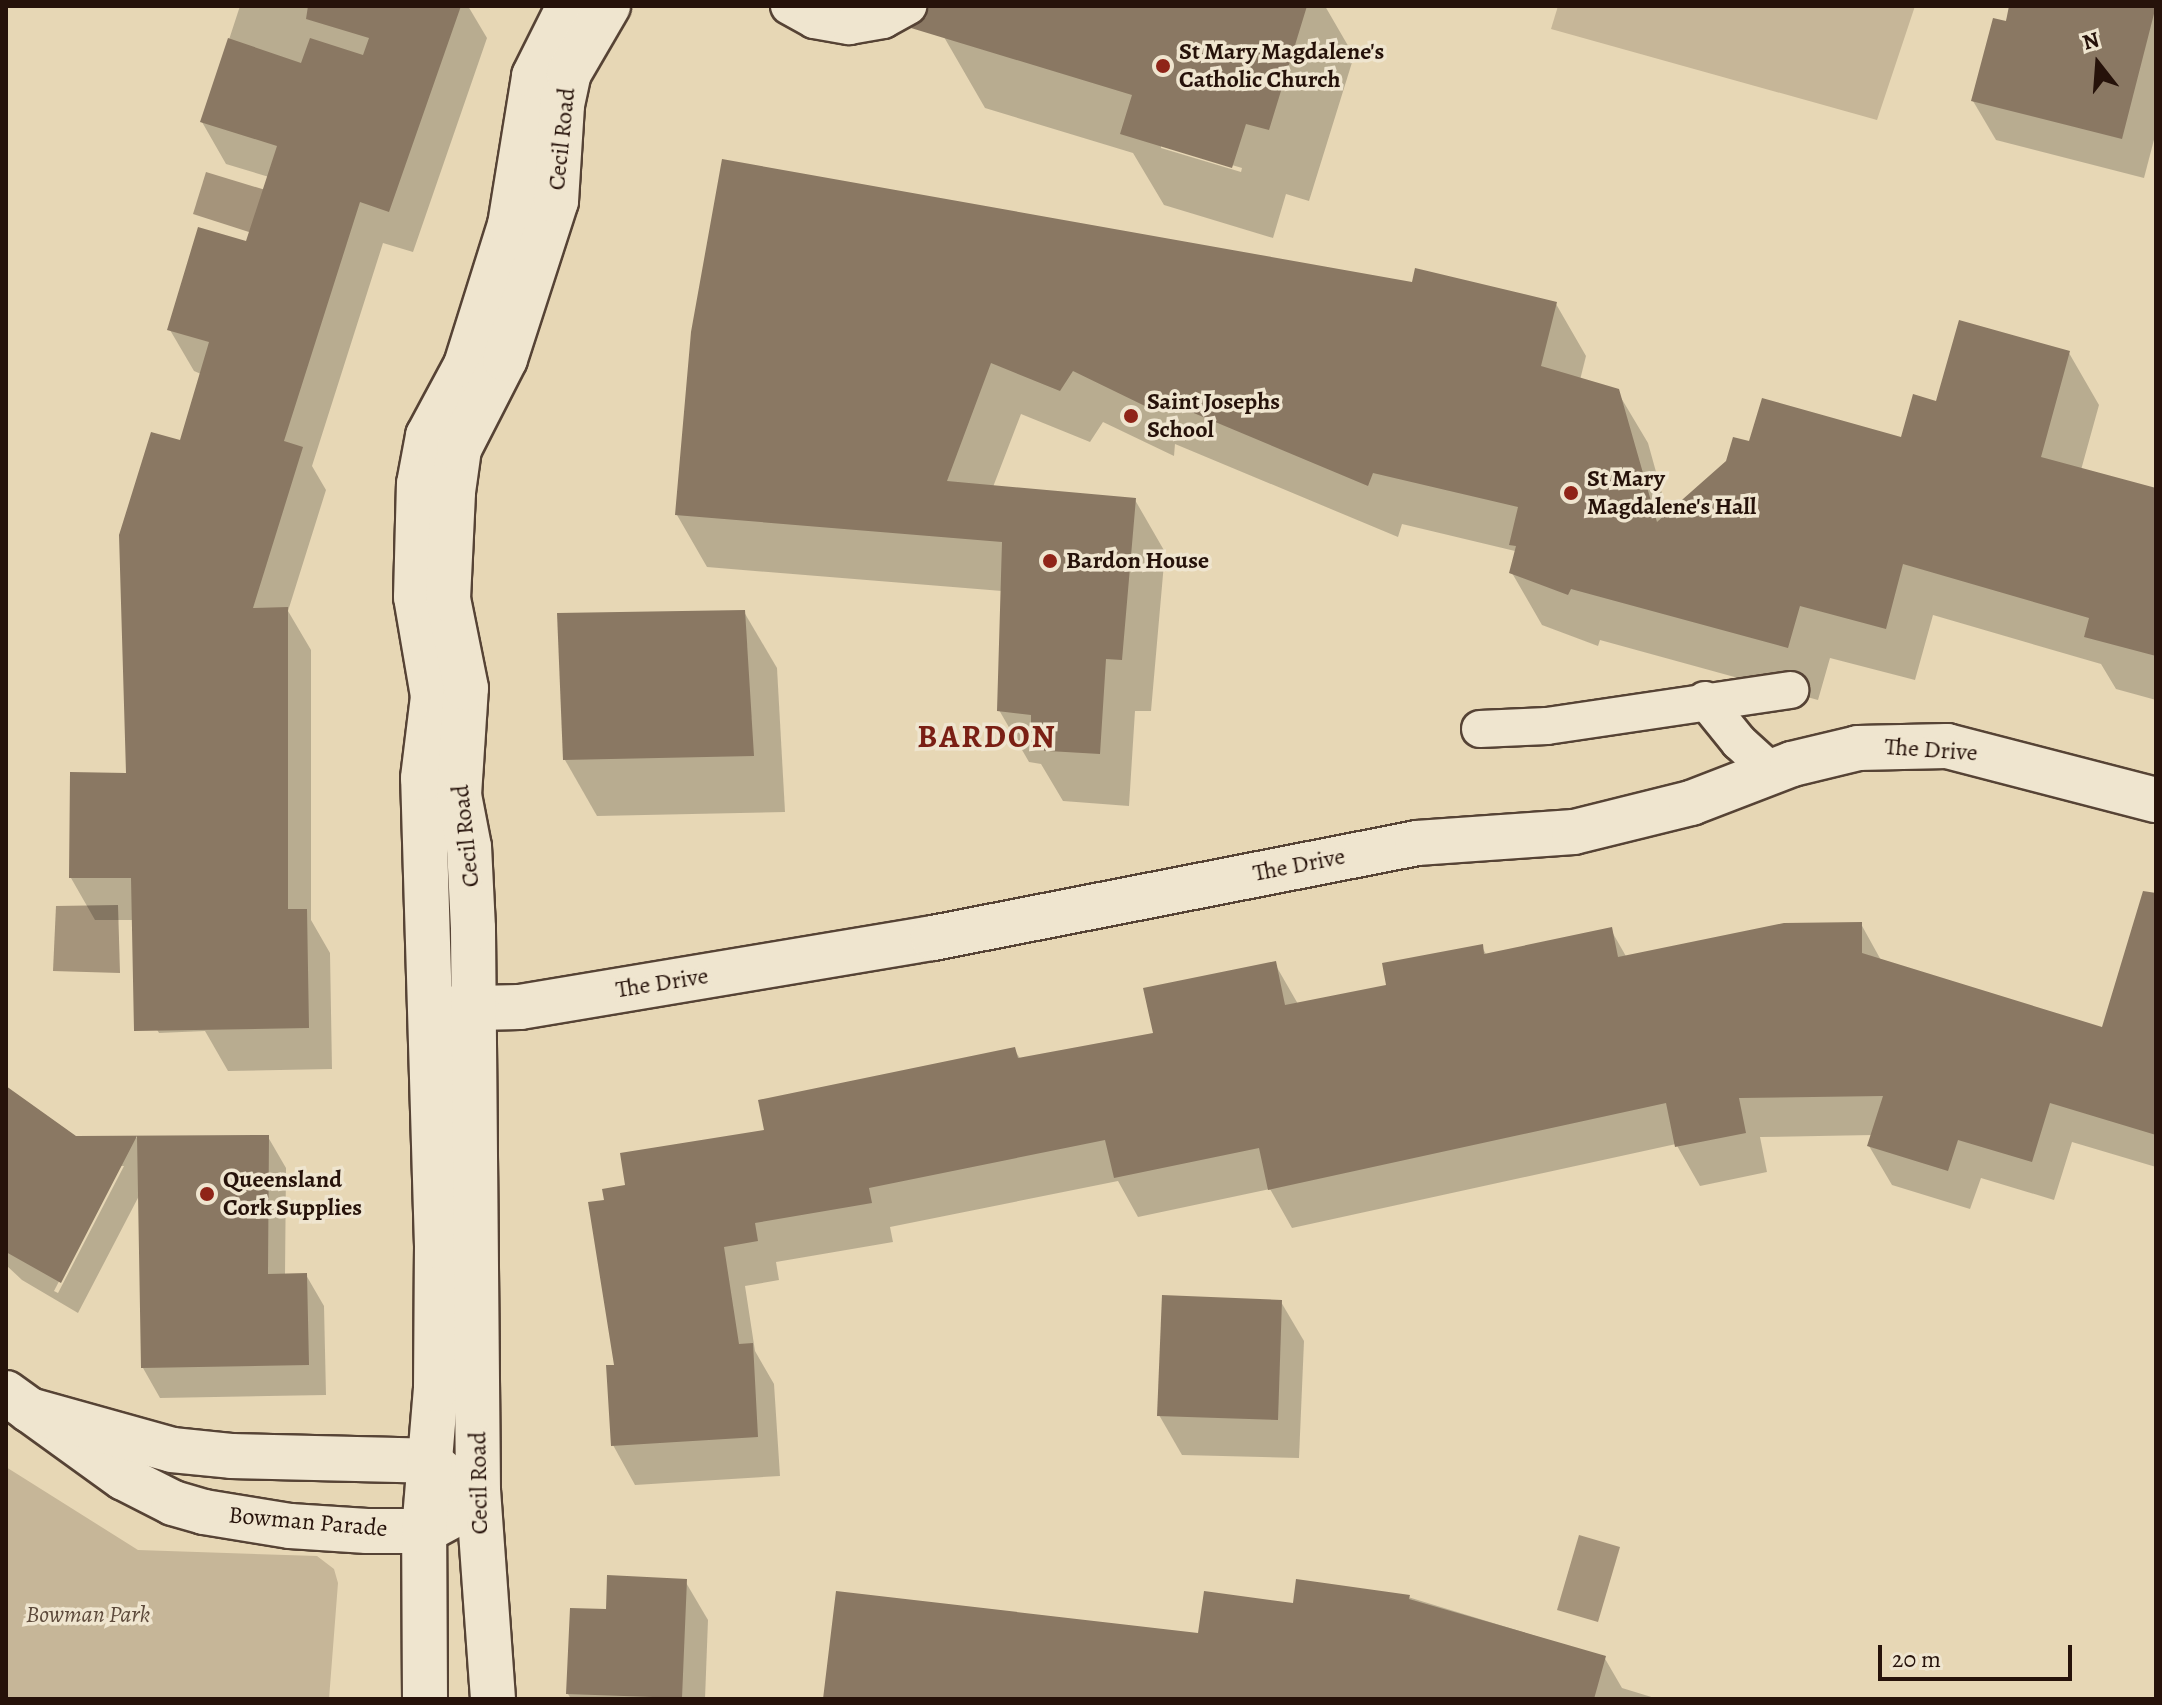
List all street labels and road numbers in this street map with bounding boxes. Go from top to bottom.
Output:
street label: Cecil Road [542,86,582,192]
street label: The Drive [1884,732,1978,768]
street label: Cecil Road [446,783,486,889]
street label: The Drive [1251,842,1347,888]
street label: The Drive [614,961,710,1005]
street label: Cecil Road [464,1431,494,1535]
street label: Bowman Parade [227,1501,389,1543]

